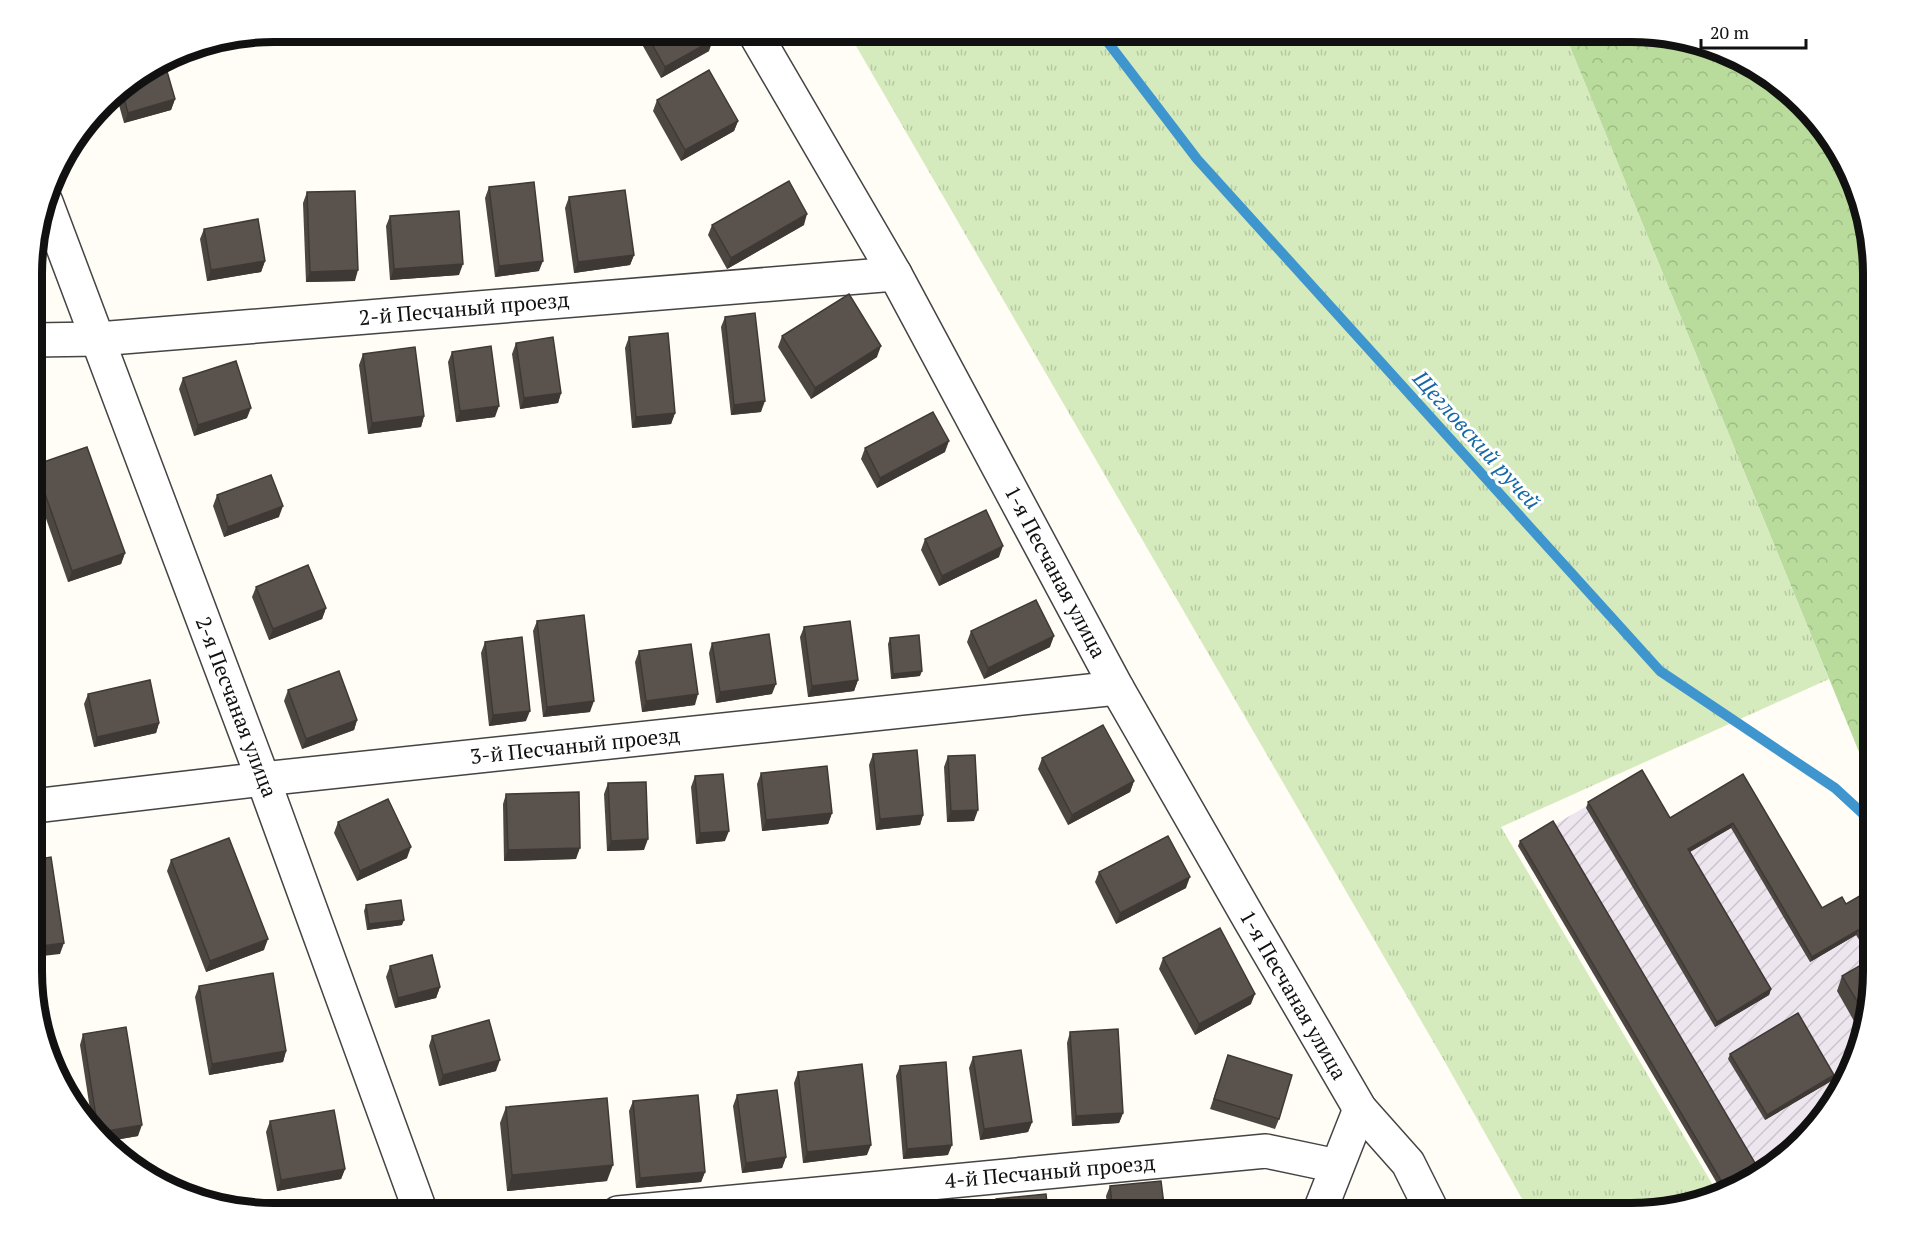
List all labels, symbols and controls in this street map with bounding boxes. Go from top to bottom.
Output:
scale bar [1701,12,1806,50]
text: 20 m [1710,20,1750,44]
street label: 2-й Песчаный проезд [358,285,570,331]
water label: Щегловский ручей [1407,363,1548,515]
street label: 1-я Песчаная улица [999,480,1113,663]
street label: 2-я Песчаная улица [190,612,284,801]
street label: 3-й Песчаный проезд [469,720,681,770]
street label: 1-я Песчаная улица [1234,905,1354,1085]
street label: 4-й Песчаный проезд [944,1148,1156,1194]

